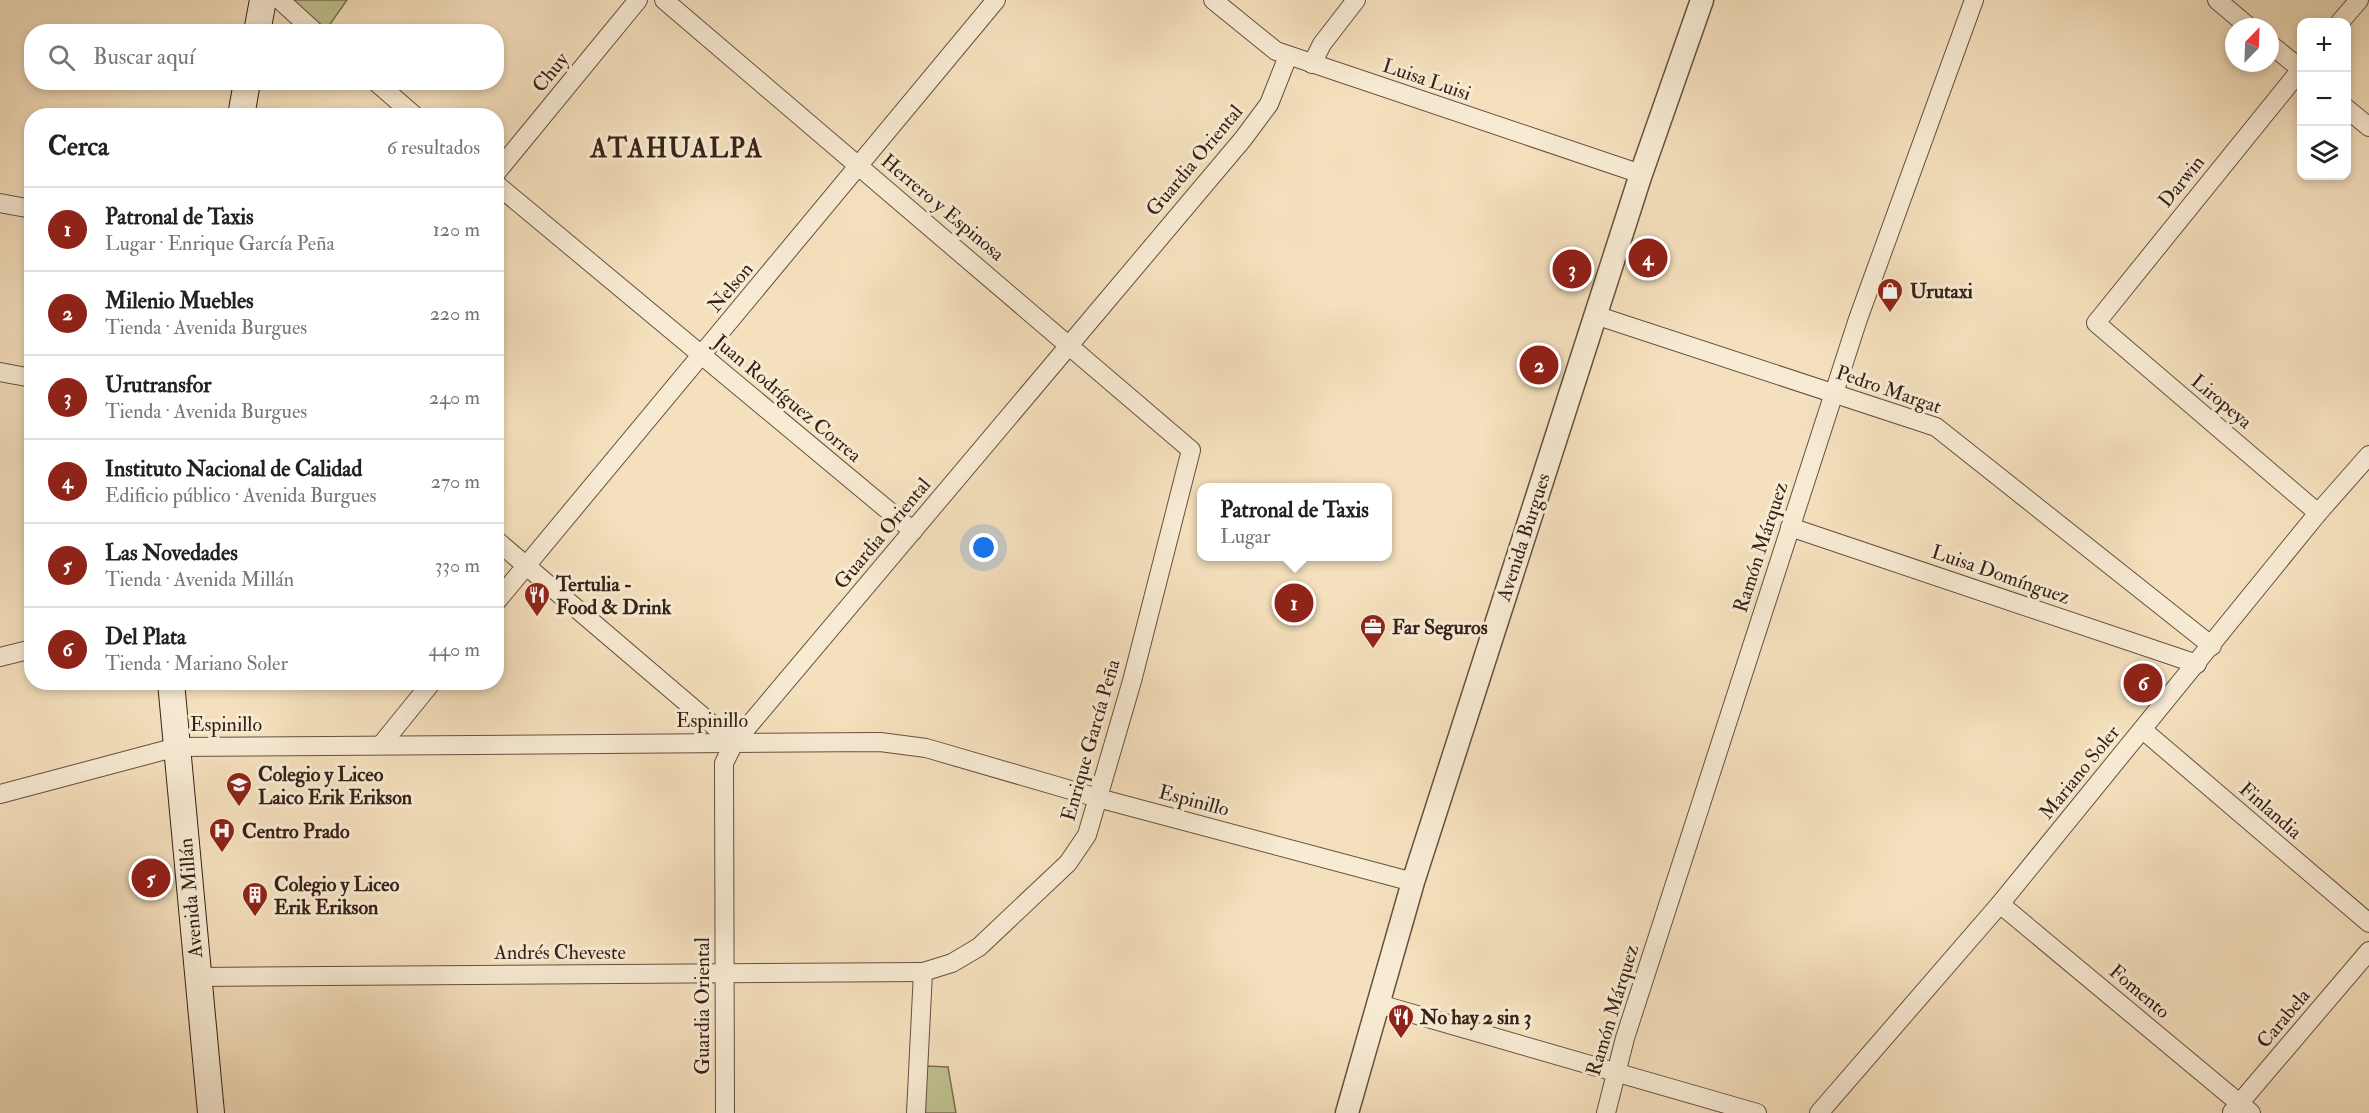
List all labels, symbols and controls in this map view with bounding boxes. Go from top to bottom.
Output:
north arrow [2225,18,2279,72]
map controls [2297,18,2351,180]
button: + [2297,18,2351,72]
search box [24,24,504,90]
icon: search [45,41,78,74]
text: Buscar aquí [93,43,195,71]
street label: Chuy [527,46,575,97]
street label: Luisa Luisi [1379,53,1474,106]
button: − [2297,72,2351,126]
street label: Guardia Oriental [1141,100,1248,221]
button: layers [2297,126,2351,180]
text: Cerca [48,131,109,163]
district label: ATAHUALPA [590,133,763,165]
text: 6 resultados [387,135,480,160]
street label: Herrero y Espinosa [875,148,1010,268]
street label: Darwin [2153,150,2210,212]
text: Patronal de Taxis [105,203,254,231]
text: 1 [64,217,71,242]
text: 120 m [433,217,480,242]
text: Lugar · Enrique García Peña [105,231,335,256]
pin: 4 [1628,236,1668,280]
pin: 3 [1552,246,1592,292]
street label: Nelson [702,257,759,317]
shop icon: Urutaxi [1875,276,1905,314]
place label: Urutaxi [1910,279,1974,304]
text: Milenio Muebles [105,287,254,315]
text: 2 [62,301,73,326]
text: 220 m [430,301,480,326]
text: Tienda · Avenida Burgues [105,315,307,340]
street label: Juan Rodríguez Correa [708,329,867,468]
pin: 2 [1520,342,1558,388]
street label: Pedro Margat [1833,360,1945,419]
street label: Liropeya [2185,369,2258,435]
text: Urutransfor [105,371,211,399]
text: 3 [64,385,71,410]
text: 240 m [429,385,480,410]
text: Tienda · Avenida Burgues [105,399,307,424]
text: Instituto Nacional de Calidad [105,455,362,483]
text: 4 [62,469,73,494]
text: 270 m [431,469,480,494]
street label: Avenida Burgues [1491,470,1556,605]
street label: Guardia Oriental [829,473,936,594]
street label: Ramón Márquez [1728,478,1793,616]
text: Edificio público · Avenida Burgues [105,483,376,508]
popup [1197,483,1392,561]
text: Patronal de Taxis [1220,496,1369,524]
text: Lugar [1220,524,1271,549]
your location [969,533,998,562]
text: Las Novedades [105,539,238,567]
street label: Luisa Domínguez [1928,539,2074,610]
text: 5 [63,553,72,578]
text: 330 m [435,553,480,578]
text: Tienda · Avenida Millán [105,567,294,592]
place label: Tertulia - Food & Drink [555,572,672,620]
restaurant icon: Tertulia - Food & Drink [522,580,552,618]
pin: 1 [1274,580,1314,626]
office icon: Far Seguros [1358,612,1388,650]
place label: Far Seguros [1392,615,1488,641]
text: Del Plata [105,623,186,651]
text: 6 [62,637,73,662]
text: 440 m [428,637,480,662]
text: Tienda · Mariano Soler [105,651,288,676]
street label: Enrique García Peña [1055,656,1126,824]
pin: 6 [2124,660,2162,706]
street label: Espinillo [676,708,748,734]
street label: Espinillo [190,712,262,738]
street label: Mariano Soler [2034,720,2125,825]
place label: Colegio y Liceo Laico Erik Erikson [258,762,413,810]
school or university icon: Colegio y Liceo Laico Erik Erikson [224,770,254,808]
street label: Finlandia [2234,776,2308,845]
street label: Espinillo [1156,779,1232,823]
hospital icon: Centro Prado [207,816,237,854]
place label: Centro Prado [242,819,350,844]
street label: Avenida Millán [173,837,208,960]
pin: 5 [132,856,170,900]
place label: Colegio y Liceo Erik Erikson [274,872,400,920]
building icon: Colegio y Liceo Erik Erikson [240,880,270,918]
street label: Guardia Oriental [690,937,715,1075]
street label: Andrés Cheveste [493,940,626,965]
street label: Ramón Márquez [1581,941,1644,1079]
street label: Fomento [2104,959,2175,1024]
street label: Carabela [2251,983,2316,1053]
restaurant icon: No hay 2 sin 3 [1386,1002,1416,1040]
place label: No hay 2 sin 3 [1419,1005,1532,1031]

